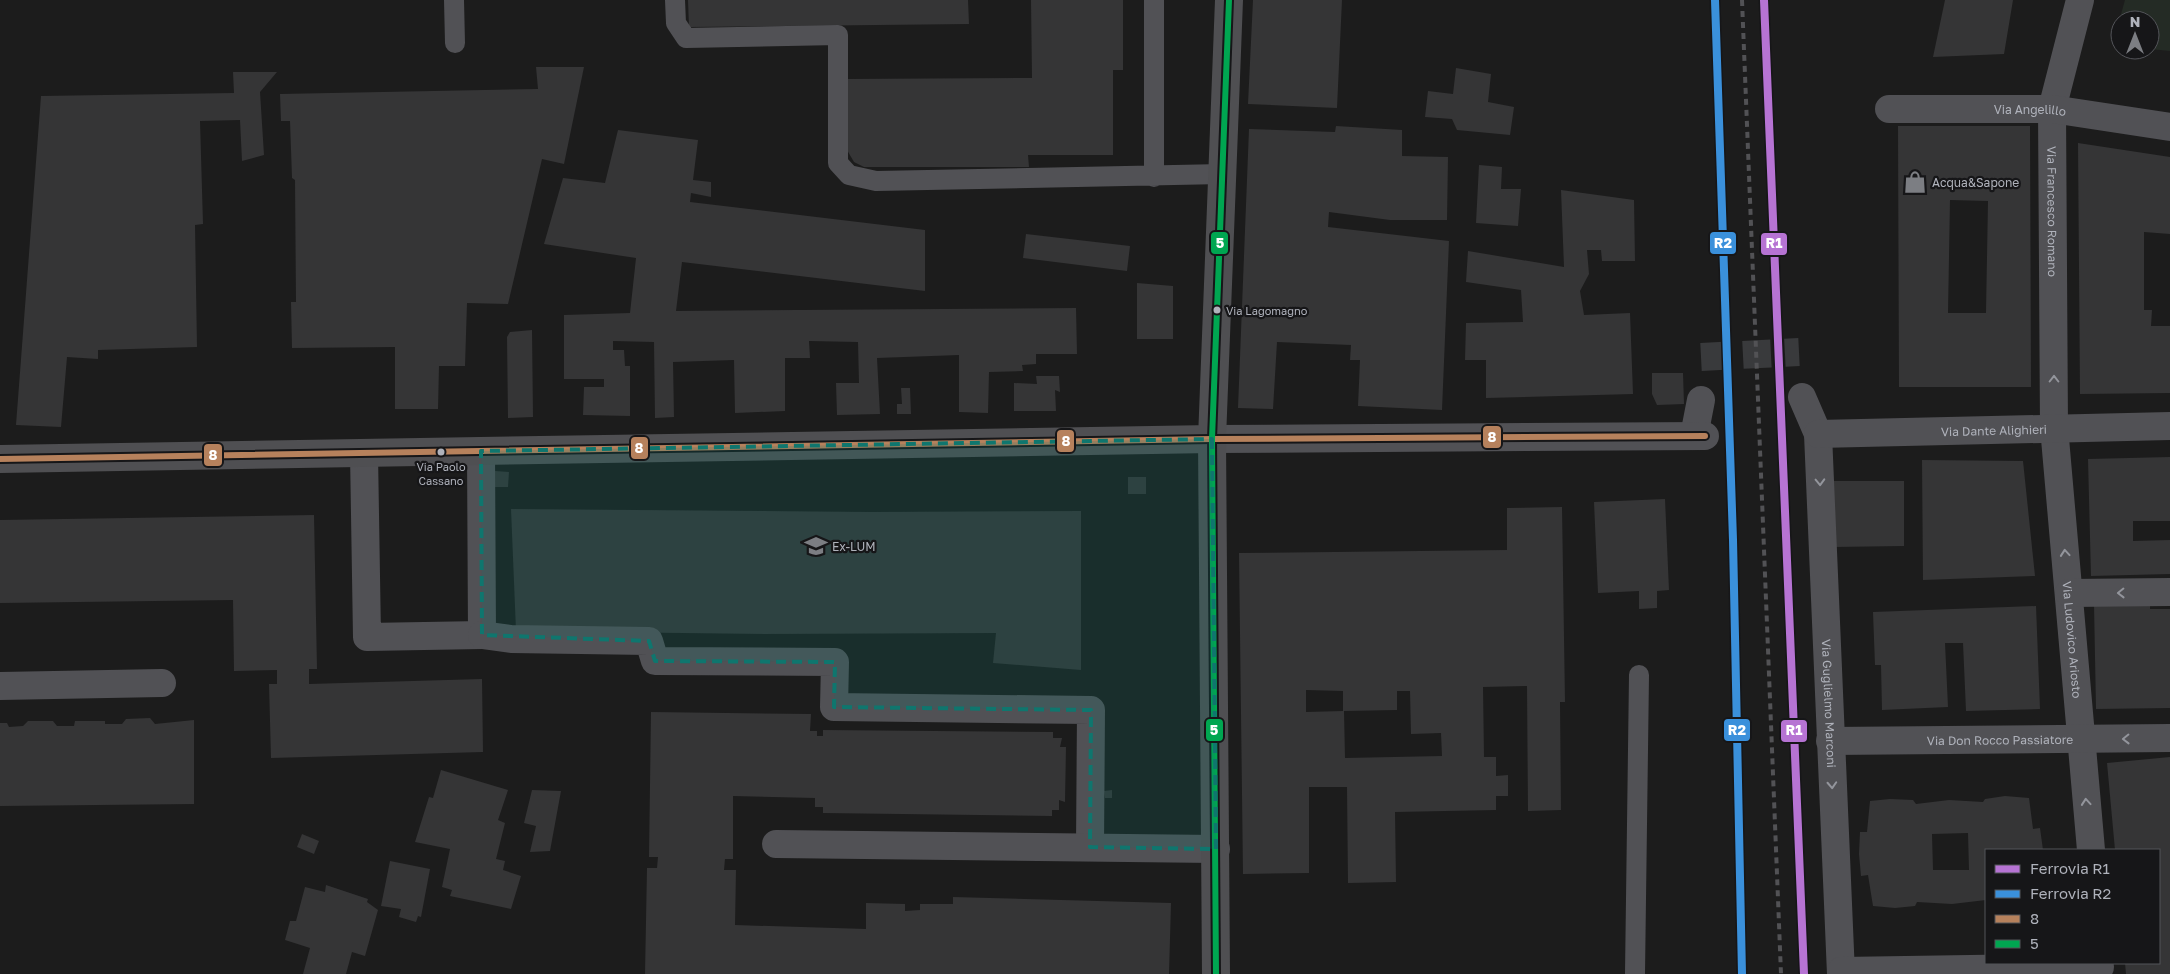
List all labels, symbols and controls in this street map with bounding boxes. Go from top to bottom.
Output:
north arrow [2110,10,2160,60]
text: N [2130,13,2140,30]
street label: Via Angelillo [1994,102,2067,119]
street label: Via Francesco Romano [2045,146,2061,277]
shop icon: Acqua&Sapone [1902,169,1928,195]
place label: Acqua&Sapone [1932,175,2019,190]
line badge: 5 [1210,231,1229,255]
line badge: R2 [1709,231,1737,255]
line badge: R1 [1760,232,1788,256]
text: 5 [1216,234,1225,251]
text: R2 [1714,234,1733,251]
text: R1 [1766,234,1782,251]
place label: Via Lagomagno [1226,304,1308,317]
marker: Via Lagomagno [1212,305,1222,315]
one-way arrow [2049,374,2059,382]
street label: Via Dante Alighieri [1941,421,2047,439]
line badge: 8 [1482,425,1502,449]
text: 8 [1488,428,1497,445]
line badge: 8 [1056,429,1075,453]
text: 8 [1062,432,1071,449]
line badge: 8 [630,436,649,460]
text: 8 [635,439,644,456]
line badge: 8 [203,443,223,467]
text: 8 [209,446,218,463]
marker: Via Paolo Cassano [436,447,446,457]
place label: Via Paolo Cassano [416,460,466,487]
one-way arrow [1815,479,1825,487]
school or university icon: Ex-LUM [803,533,829,559]
place label: Ex-LUM [832,539,876,554]
one-way arrow [2060,548,2071,556]
street label: Via Ludovico Ariosto [2060,580,2085,699]
one-way arrow [2117,587,2125,598]
street label: Via Guglielmo Marconi [1819,639,1840,768]
line badge: 5 [1205,718,1224,742]
line badge: R2 [1723,718,1751,742]
line badge: R1 [1780,719,1808,743]
text: 5 [1210,721,1219,738]
text: R2 [1728,721,1747,738]
text: R1 [1786,721,1802,738]
street label: Via Don Rocco Passiatore [1927,731,2073,748]
one-way arrow [2121,734,2129,744]
one-way arrow [1827,781,1837,789]
one-way arrow [2081,797,2092,805]
legend [1985,849,2160,964]
text: Ferrovia R1 [2030,859,2110,877]
text: Ferrovia R2 [2030,884,2111,902]
text: 8 [2030,909,2039,927]
text: 5 [2030,934,2039,952]

